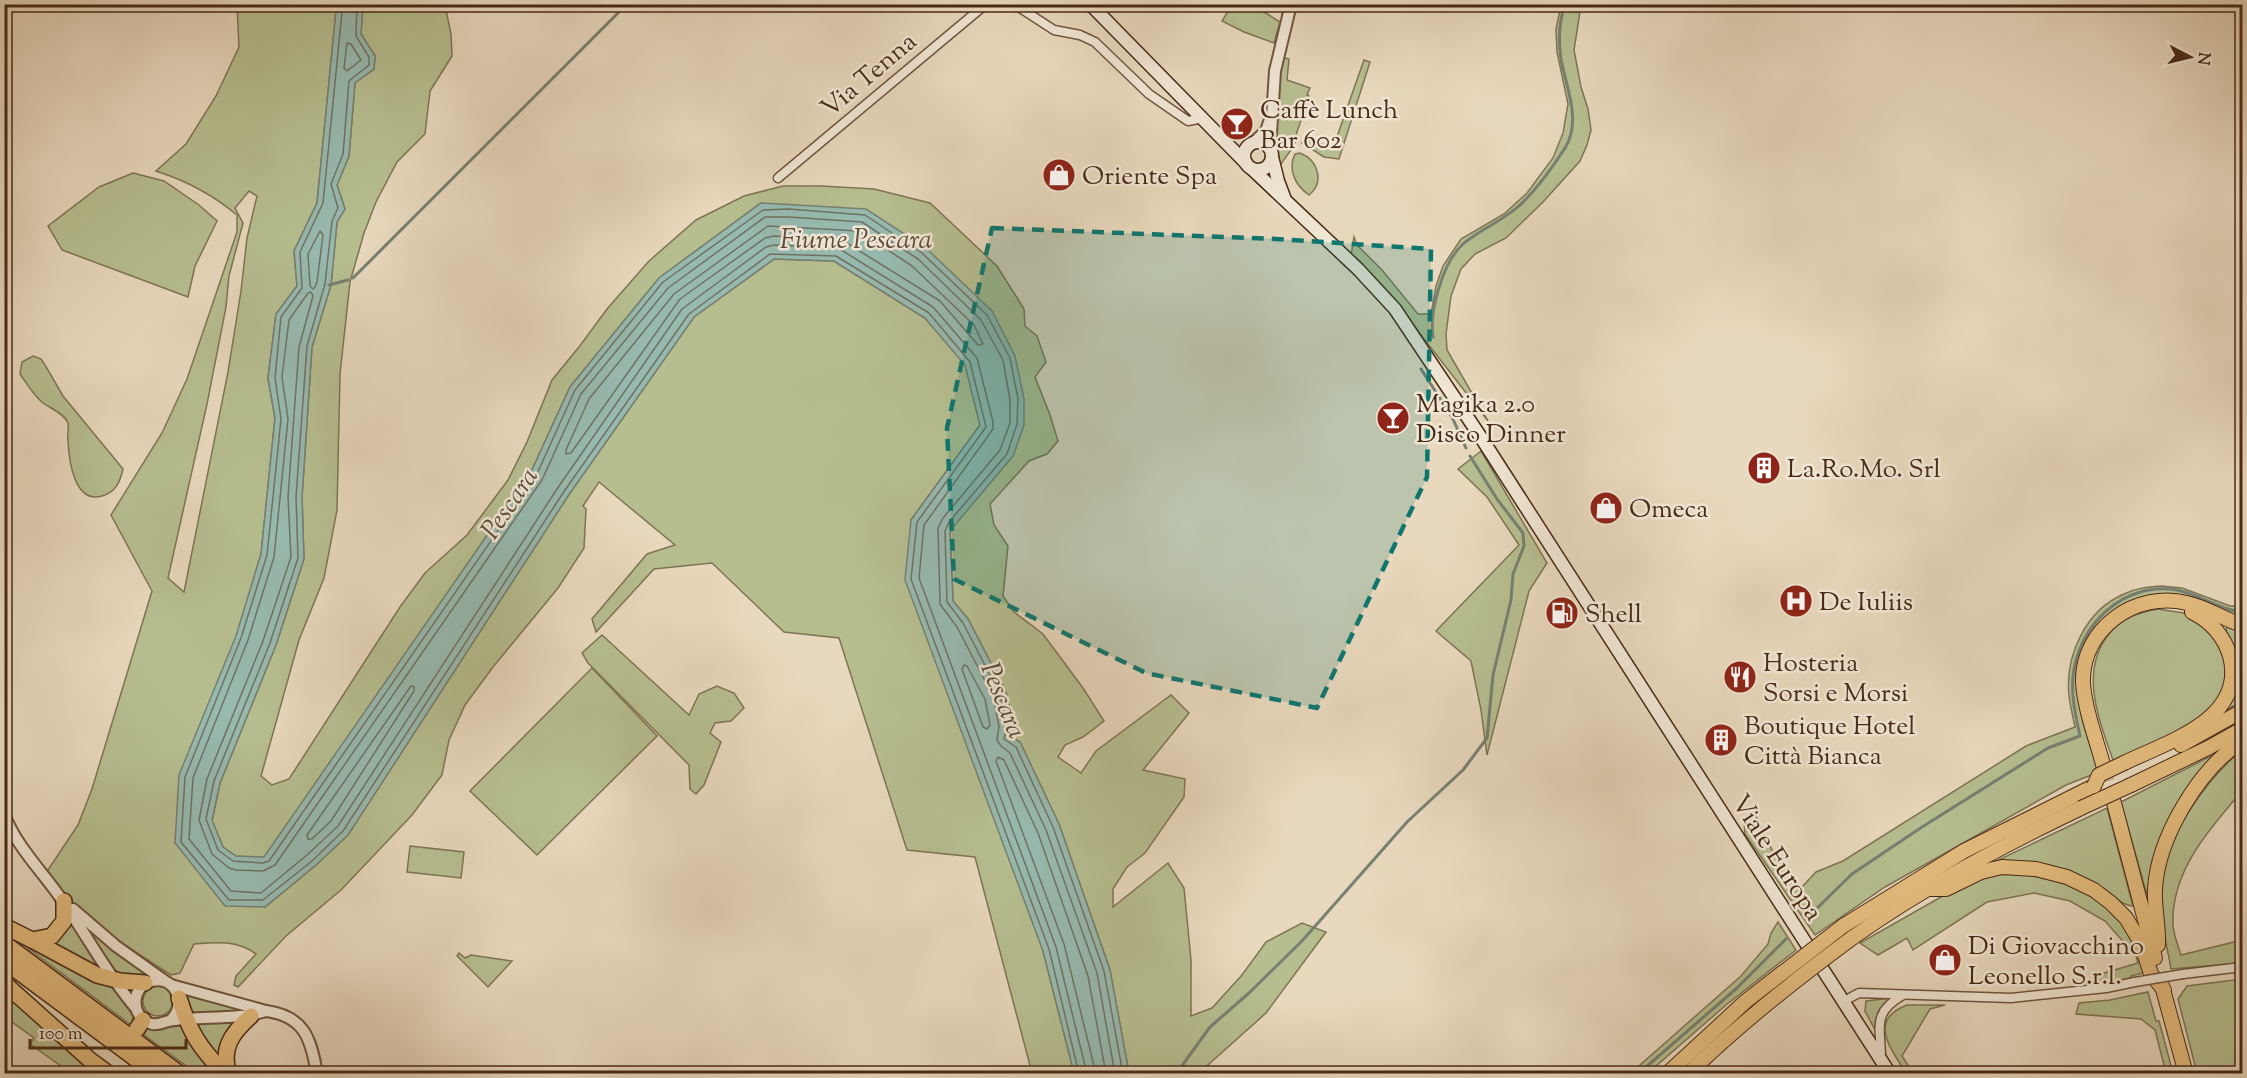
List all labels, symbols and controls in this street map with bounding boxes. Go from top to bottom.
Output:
street label: Via Tenna [814,25,926,127]
north arrow [2160,27,2220,87]
text: N [2190,51,2215,66]
place label: Caffè Lunch Bar 602 [1260,93,1398,160]
bar icon: Caffè Lunch Bar 602 [1219,106,1255,142]
shop icon: Oriente Spa [1041,157,1077,193]
place label: Oriente Spa [1082,159,1217,196]
water label: Fiume Pescara [780,222,932,261]
place label: Magika 2.0 Disco Dinner [1416,387,1566,454]
bar icon: Magika 2.0 Disco Dinner [1375,400,1411,436]
building icon: La.Ro.Mo. Srl [1746,450,1782,486]
place label: La.Ro.Mo. Srl [1787,452,1941,489]
water label: Pescara [473,461,549,548]
shop icon: Omeca [1588,490,1624,526]
place label: Omeca [1629,492,1708,529]
hospital icon: De Iuliis [1778,583,1814,619]
place label: De Iuliis [1819,585,1913,622]
fuel station icon: Shell [1544,595,1580,631]
place label: Shell [1585,597,1642,634]
place label: Hosteria Sorsi e Morsi [1763,646,1908,713]
water label: Pescara [969,657,1035,745]
restaurant icon: Hosteria Sorsi e Morsi [1722,659,1758,695]
place label: Boutique Hotel Città Bianca [1744,709,1915,776]
building icon: Boutique Hotel Città Bianca [1703,722,1739,758]
street label: Viale Europa [1721,788,1831,929]
place label: Di Giovacchino Leonello S.r.l. [1968,929,2144,996]
shop icon: Di Giovacchino Leonello S.r.l. [1927,942,1963,978]
scale bar [30,1012,186,1050]
text: 100 m [39,1022,83,1048]

